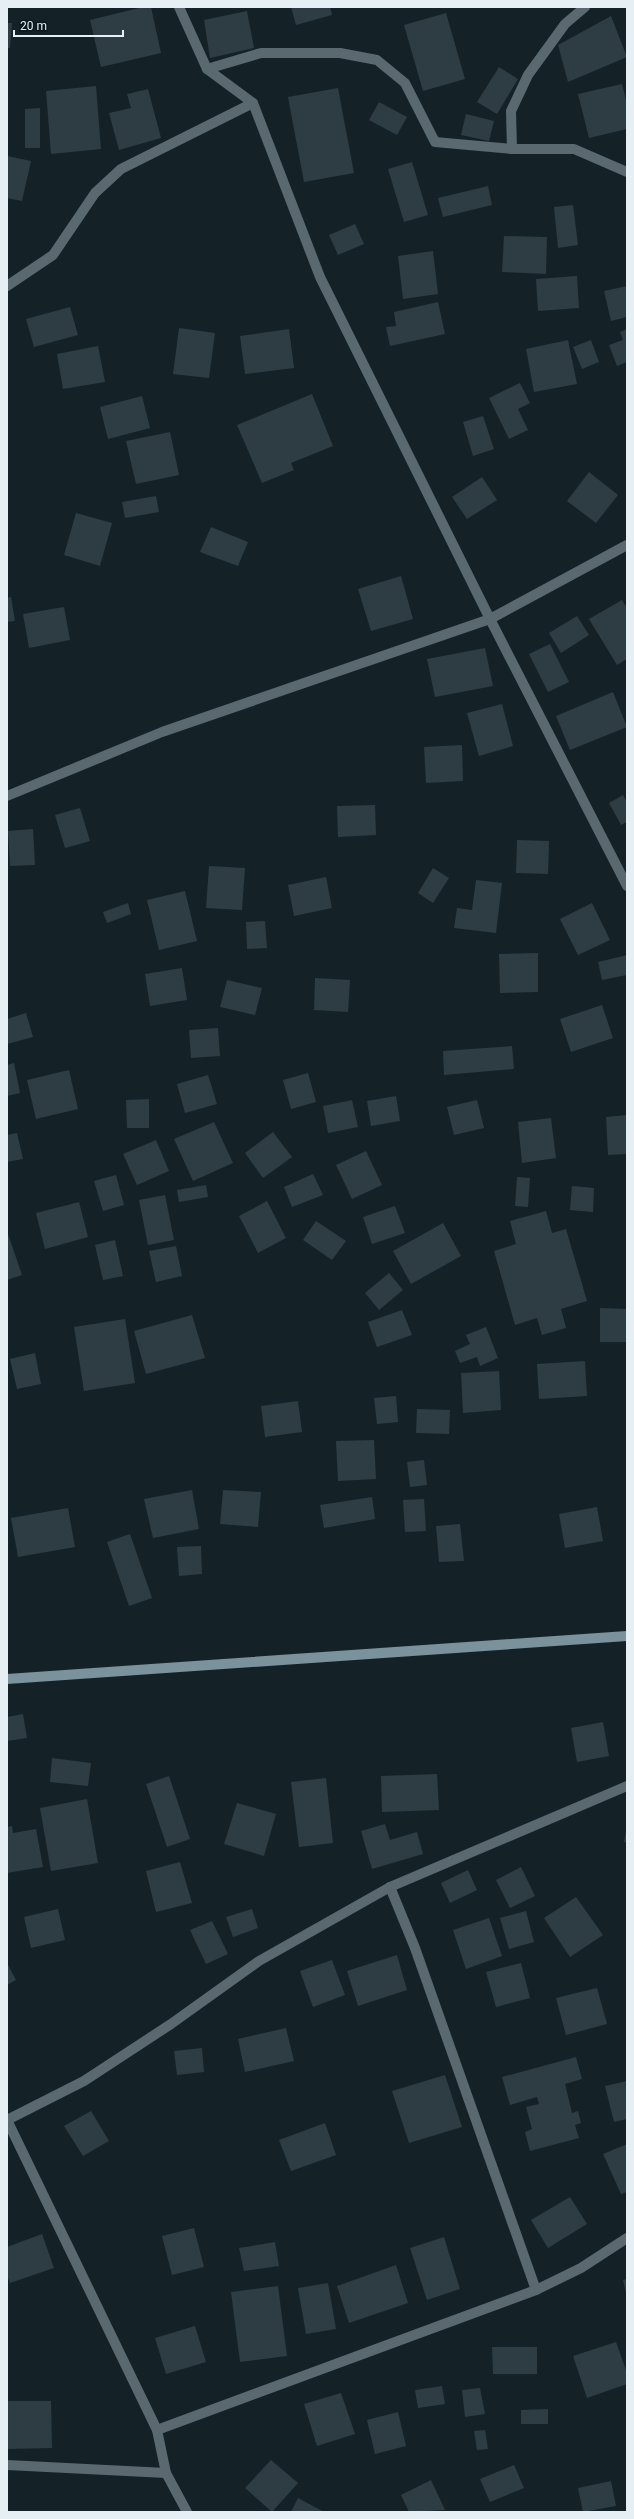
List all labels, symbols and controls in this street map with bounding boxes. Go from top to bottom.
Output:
scale bar [14,12,123,38]
text: 20 m [20,19,47,33]

